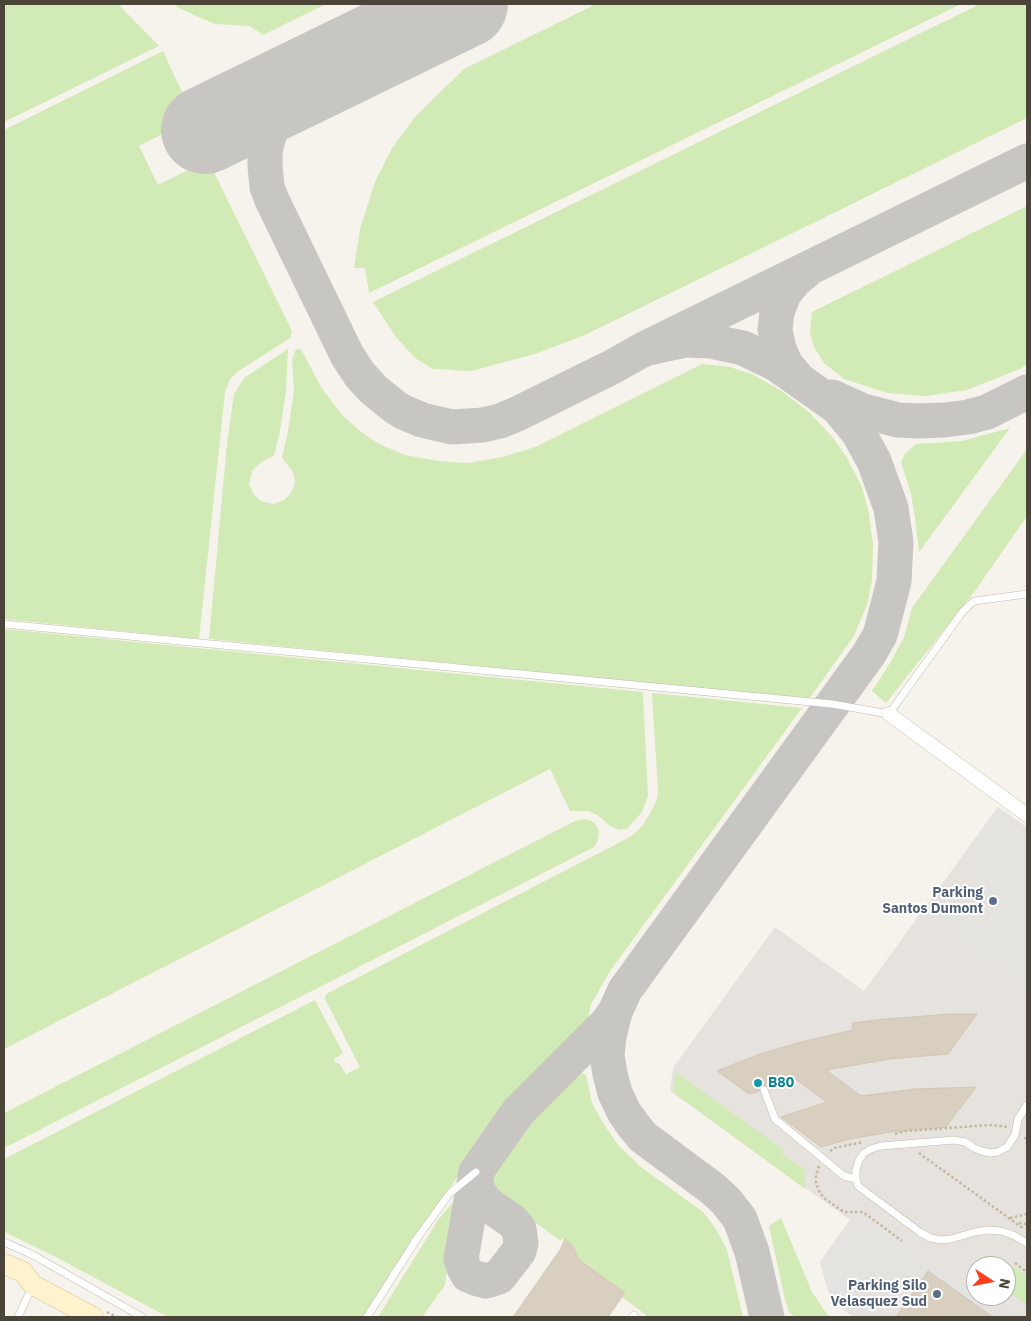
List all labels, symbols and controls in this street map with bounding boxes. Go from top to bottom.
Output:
place label: Parking Santos Dumont [882,885,983,918]
marker: Parking Santos Dumont [987,895,999,907]
place label: B80 [768,1075,794,1091]
marker: B80 [752,1077,764,1089]
north arrow [966,1256,1016,1306]
text: N [995,1277,1015,1290]
place label: Parking Silo Velasquez Sud [830,1278,927,1310]
marker: Parking Silo Velasquez Sud [931,1288,943,1300]

